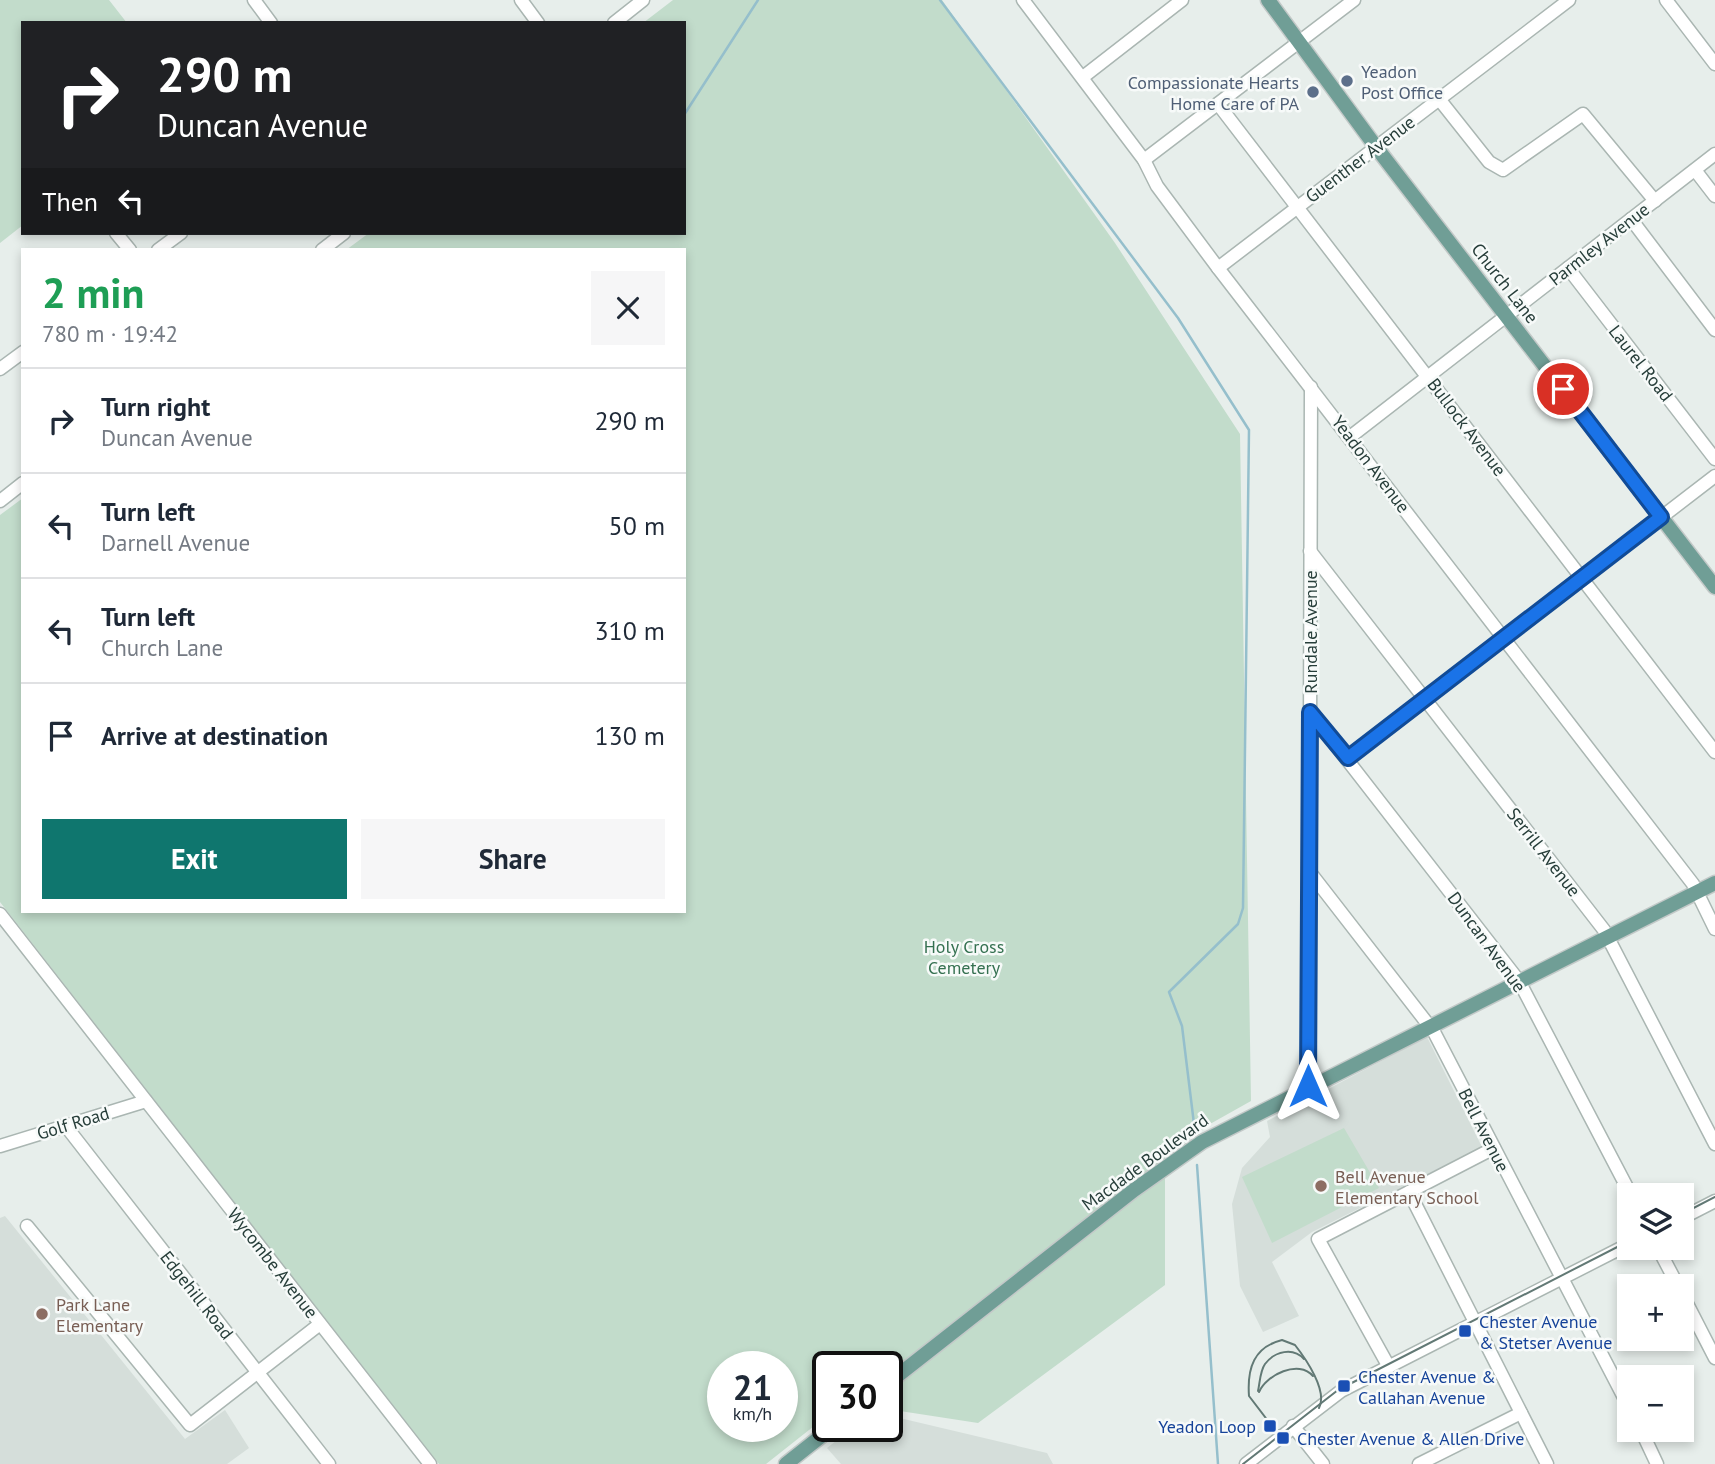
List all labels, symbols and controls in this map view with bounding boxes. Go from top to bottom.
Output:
text: 290 m [157,42,292,106]
icon: right [42,49,133,140]
place label: Yeadon Post Office [1361,60,1443,104]
place label: Compassionate Hearts Home Care of PA [1128,71,1299,115]
marker: Yeadon Post Office [1339,73,1355,89]
marker: Compassionate Hearts Home Care of PA [1305,84,1321,100]
text: Duncan Avenue [157,104,368,146]
street label: Guenther Avenue [1301,110,1419,208]
icon: left [112,182,150,220]
text: Then [42,185,98,218]
street label: Parmley Avenue [1544,198,1654,290]
street label: Church Lane [1467,238,1543,328]
text: 2 min [42,265,144,320]
button: close [591,271,665,345]
text: 780 m · 19:42 [42,319,178,348]
street label: Laurel Road [1604,320,1678,406]
pin [1533,359,1593,419]
icon: arrive [1544,370,1582,408]
street label: Bullock Avenue [1423,373,1511,481]
text: Turn right [101,390,210,423]
icon: right [42,402,80,440]
text: 290 m [594,404,665,437]
street label: Yeadon Avenue [1327,411,1415,517]
text: Duncan Avenue [101,423,253,452]
text: Turn left [101,495,195,528]
icon: left [42,507,80,545]
text: 50 m [609,509,665,542]
text: Darnell Avenue [101,528,250,557]
street label: Rundale Avenue [1299,570,1322,694]
text: Turn left [101,600,195,633]
icon: left [42,612,80,650]
text: 310 m [594,614,665,647]
text: Church Lane [101,633,223,662]
icon: arrive [42,717,80,755]
text: Arrive at destination [101,719,328,752]
text: 130 m [594,719,665,752]
street label: Serrill Avenue [1502,803,1586,901]
button: Exit [42,819,347,899]
button: Share [361,819,665,899]
street label: Duncan Avenue [1443,887,1531,997]
park label: Holy Cross Cemetery [924,935,1004,979]
position arrow [1271,1049,1345,1123]
street label: Bell Avenue [1453,1084,1515,1176]
street label: Golf Road [34,1101,112,1145]
street label: Macdade Boulevard [1077,1108,1213,1216]
place label: Bell Avenue Elementary School [1335,1165,1479,1209]
marker: Bell Avenue Elementary School [1313,1178,1329,1194]
map controls [1617,1183,1694,1442]
button: layers [1617,1183,1694,1260]
street label: Wycombe Avenue [223,1203,323,1323]
street label: Edgehill Road [155,1246,239,1344]
button: + [1617,1274,1694,1351]
place label: Park Lane Elementary [56,1293,144,1337]
marker: Park Lane Elementary [34,1306,50,1322]
place label: Chester Avenue & Stetser Avenue [1479,1310,1612,1354]
marker: Chester Avenue & Stetser Avenue [1457,1323,1473,1339]
speed limit sign: 30 [812,1351,903,1442]
text: 21 [733,1364,772,1410]
place label: Chester Avenue & Callahan Avenue [1358,1365,1496,1409]
button: − [1617,1365,1694,1442]
marker: Chester Avenue & Callahan Avenue [1336,1378,1352,1394]
text: km/h [733,1402,772,1425]
place label: Yeadon Loop [1158,1415,1256,1438]
marker: Yeadon Loop [1262,1418,1278,1434]
place label: Chester Avenue & Allen Drive [1297,1427,1524,1450]
marker: Chester Avenue & Allen Drive [1275,1430,1291,1446]

